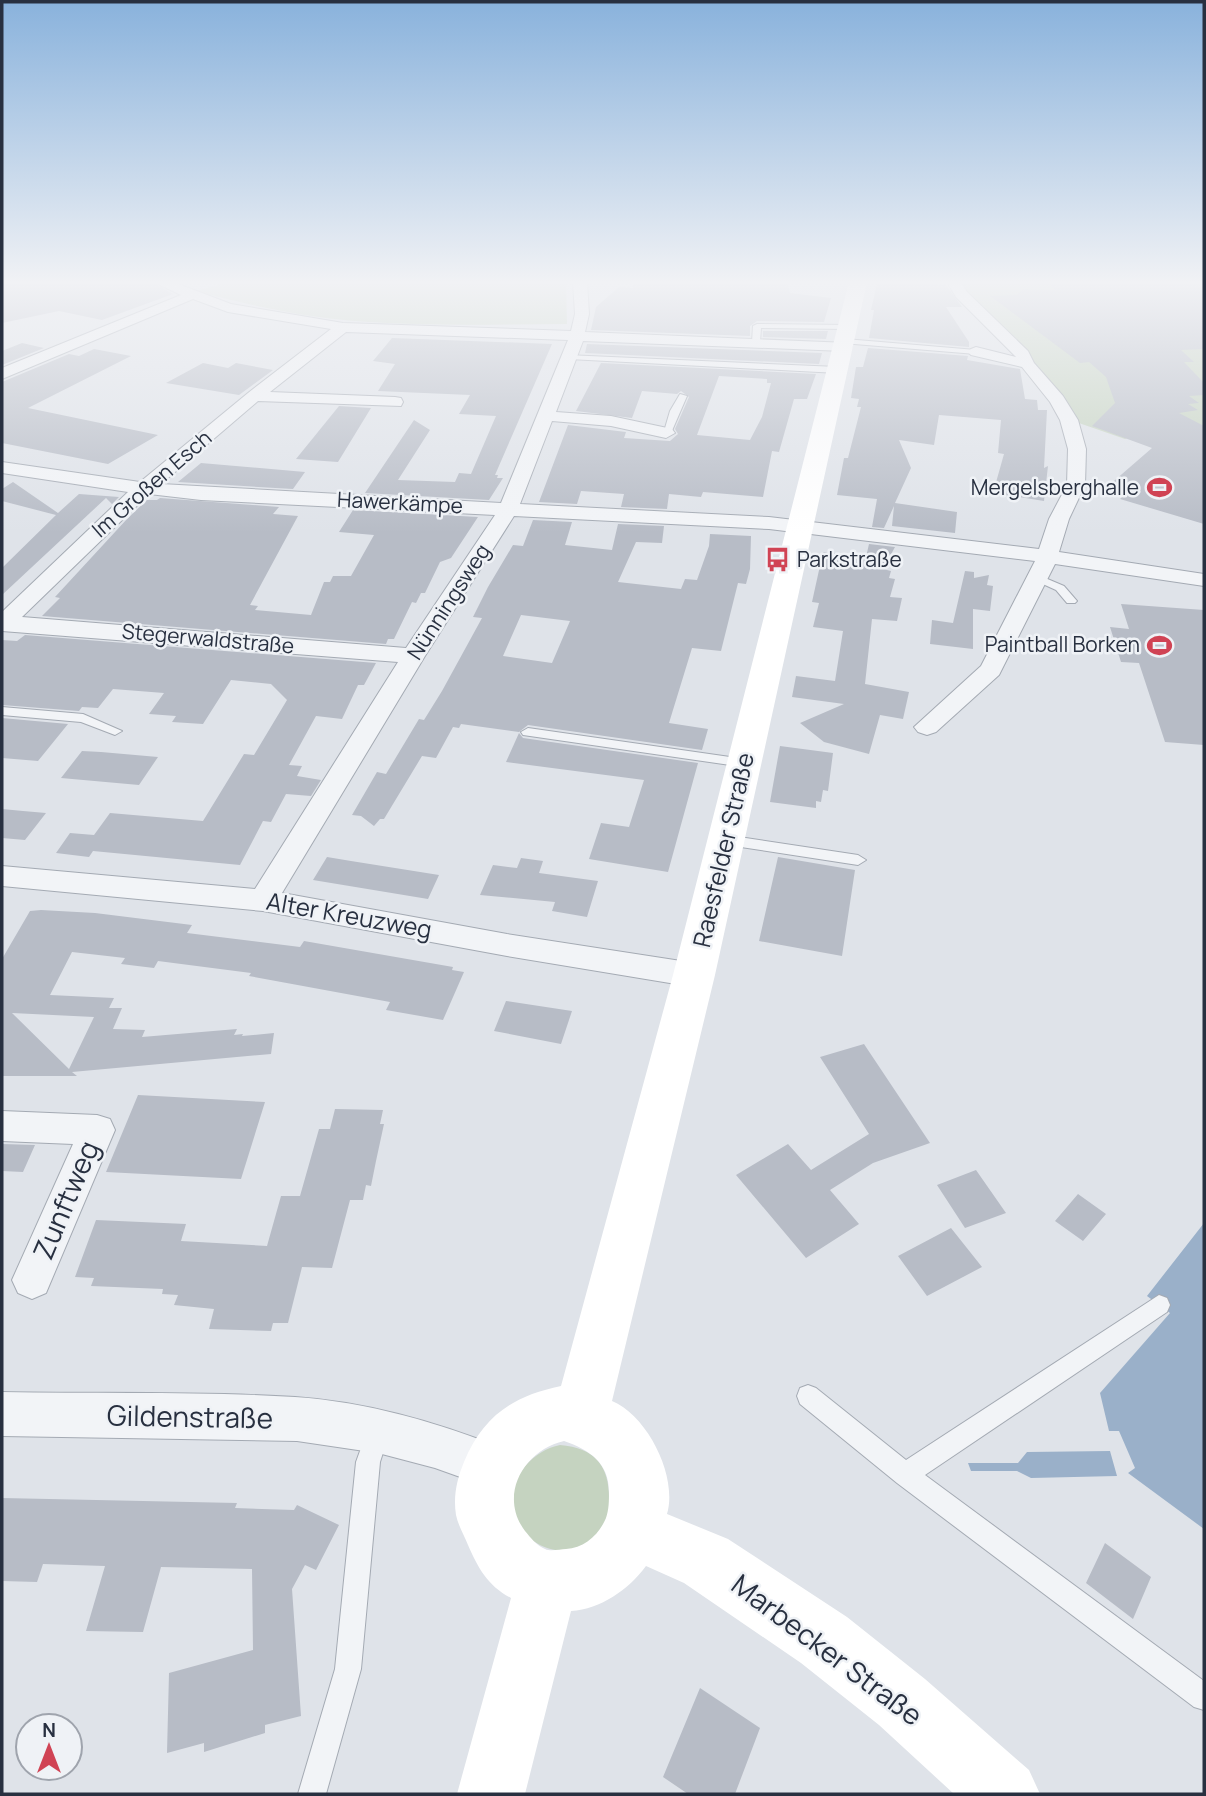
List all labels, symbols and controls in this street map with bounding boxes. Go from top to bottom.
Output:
street label: Im Großen Esch [86,424,217,543]
place label: Mergelsberghalle [971,473,1139,501]
sports icon: Mergelsberghalle [1145,474,1173,502]
street label: Hawerkämpe [337,485,464,519]
street label: Nünningsweg [400,538,496,665]
place label: Parkstraße [797,545,902,573]
bus stop icon: Parkstraße [763,546,791,574]
street label: Stegerwaldstraße [121,617,296,659]
place label: Paintball Borken [985,630,1140,658]
sports icon: Paintball Borken [1146,631,1174,659]
street label: Raesfelder Straße [684,749,761,950]
street label: Alter Kreuzweg [264,884,434,945]
street label: Zunftweg [23,1134,107,1265]
street label: Gildenstraße [107,1396,273,1436]
street label: Marbecker Straße [724,1565,931,1734]
north arrow [14,1712,84,1782]
text: N [42,1717,56,1743]

